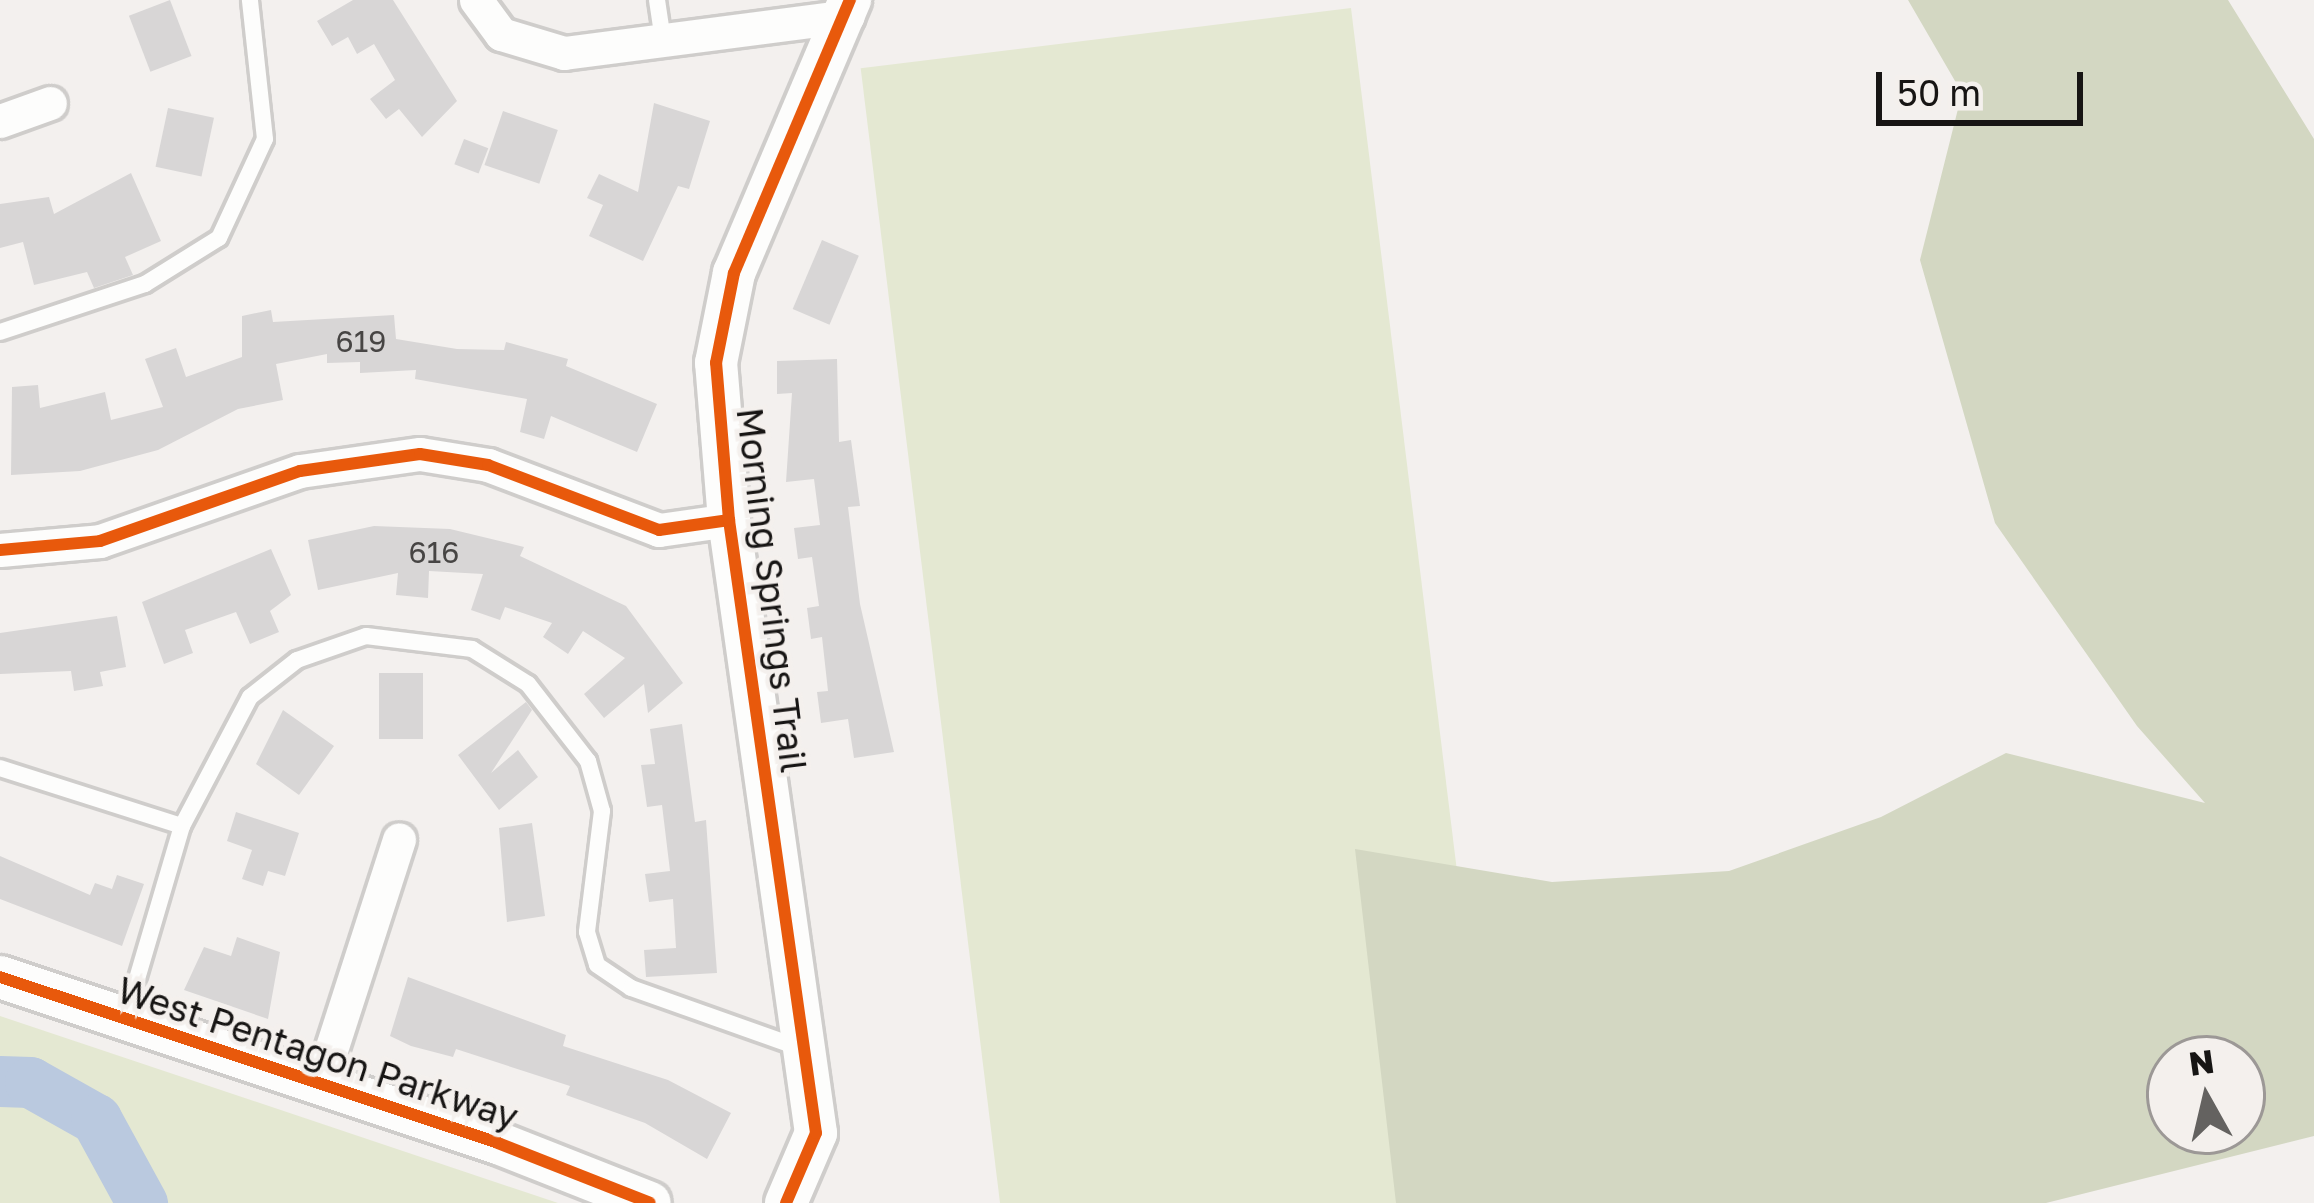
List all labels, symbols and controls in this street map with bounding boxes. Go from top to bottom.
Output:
scale bar [1882,48,2089,122]
text: 50 m [1897,71,1981,114]
house number: 619 [336,323,386,359]
street label: Morning Springs Trail [728,405,816,775]
house number: 616 [409,534,459,570]
street label: West Pentagon Parkway [112,968,524,1138]
north arrow [2146,1035,2266,1155]
text: N [2186,1041,2216,1083]

